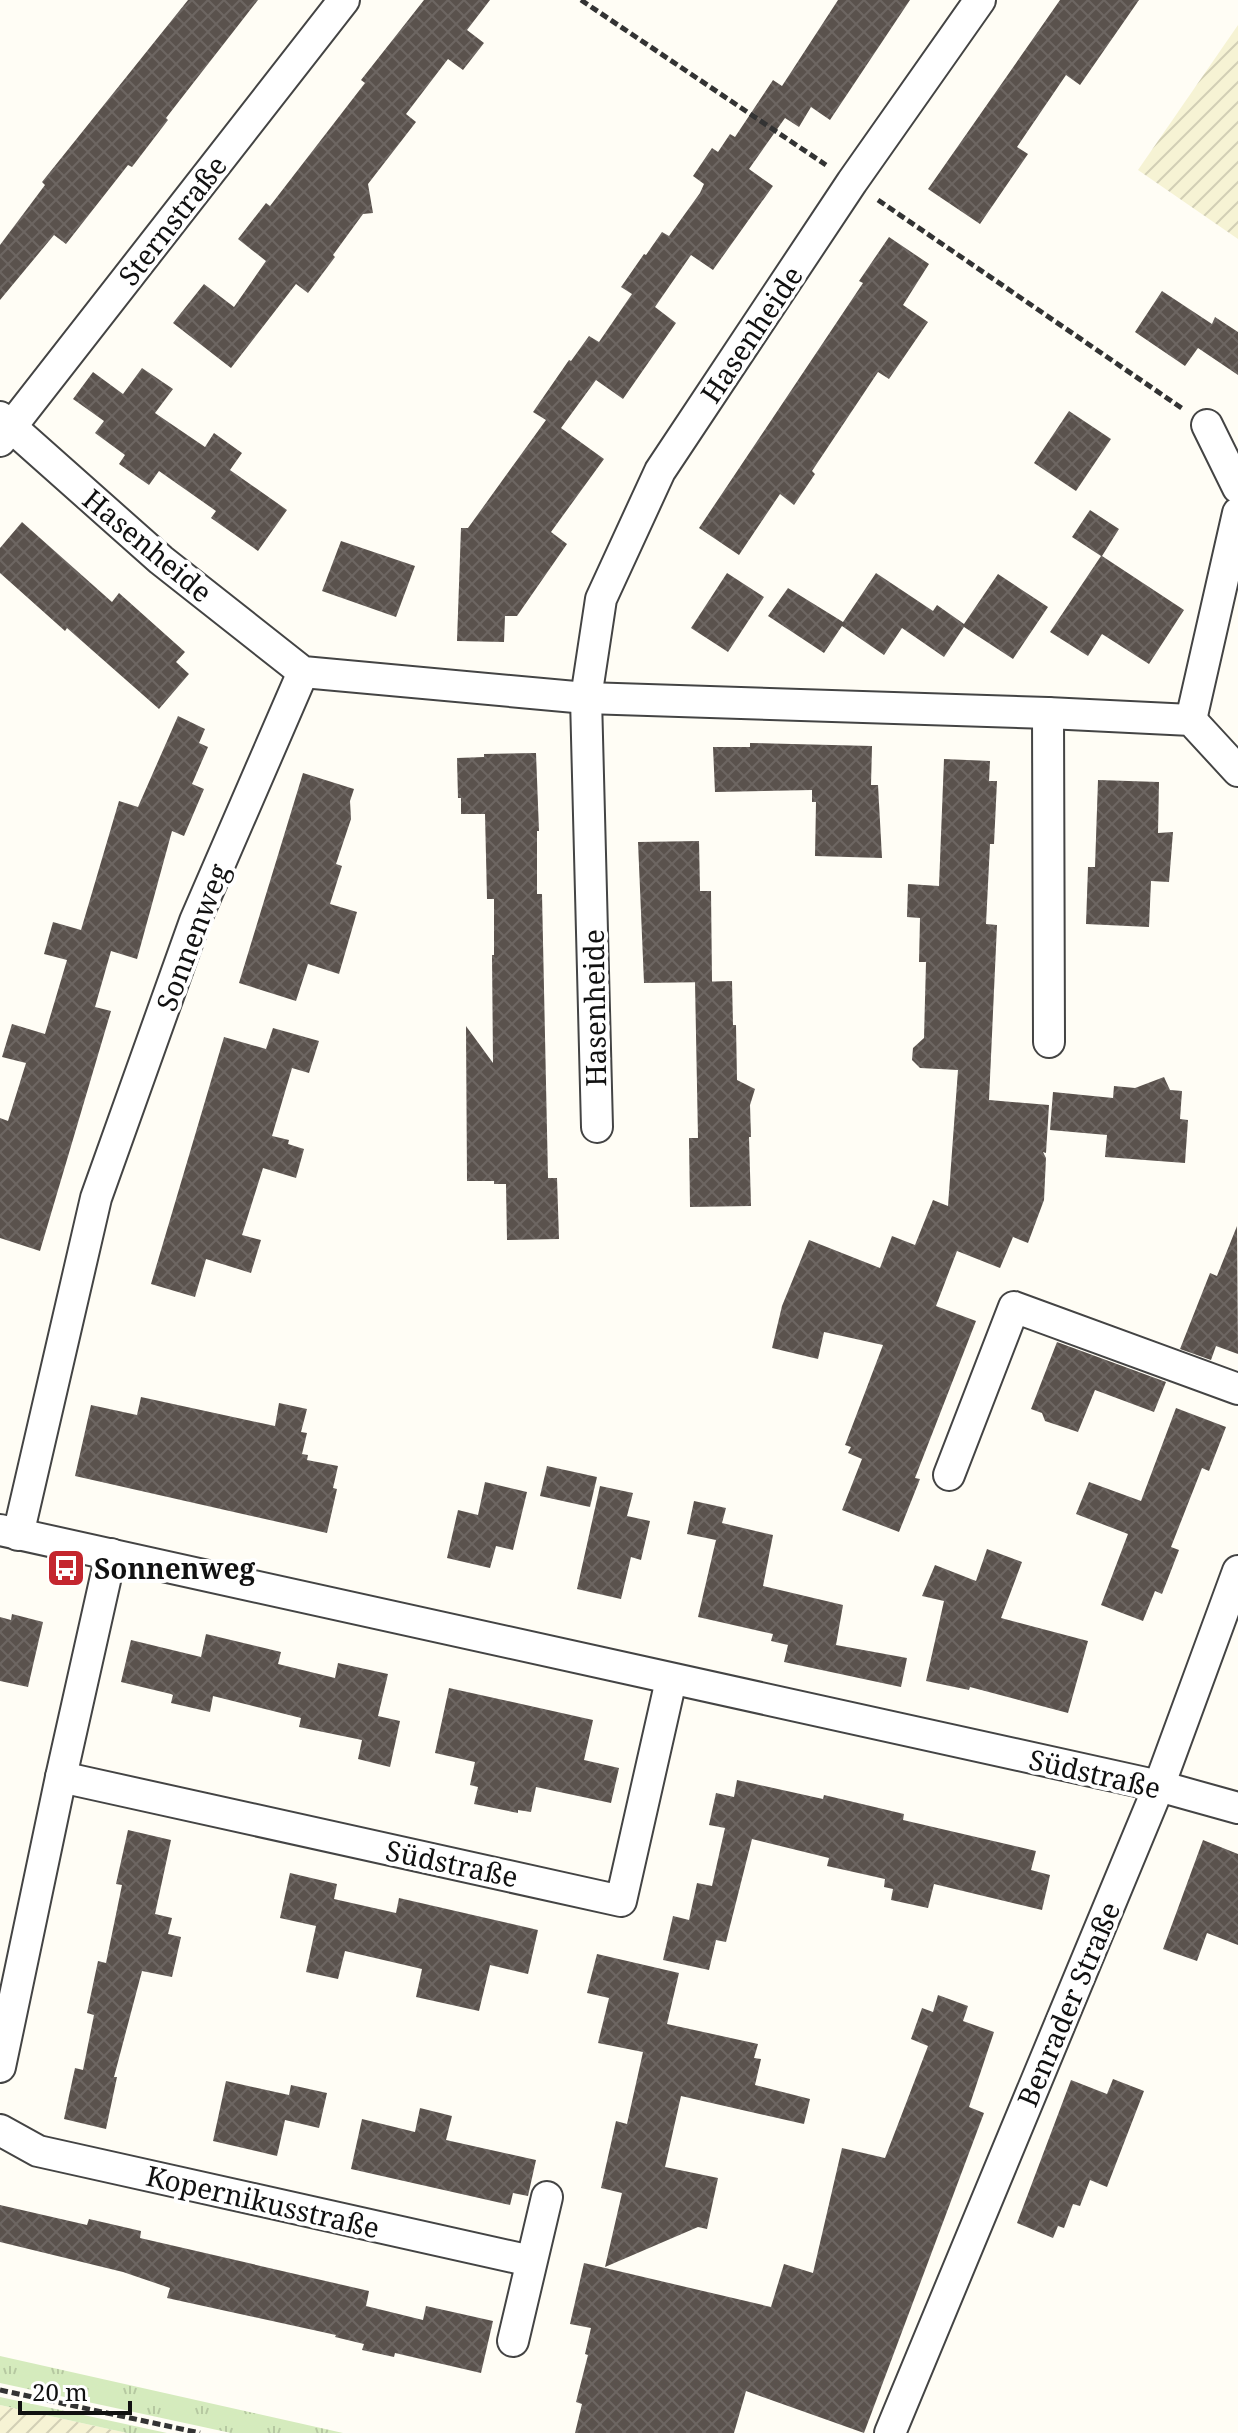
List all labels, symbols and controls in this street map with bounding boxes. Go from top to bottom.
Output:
street label: Sternstraße [109,147,235,293]
street label: Hasenheide [691,258,811,410]
street label: Hasenheide [75,480,221,610]
street label: Sonnenweg [147,858,237,1016]
street label: Hasenheide [574,929,614,1087]
bus stop icon: Sonnenweg [45,1547,87,1589]
place label: Sonnenweg [94,1549,255,1587]
street label: Südstraße [1025,1739,1165,1807]
street label: Südstraße [382,1830,522,1896]
street label: Benrader Straße [1008,1896,1128,2112]
street label: Kopernikusstraße [143,2156,383,2246]
scale bar [20,2365,130,2415]
text: 20 m [32,2375,88,2408]

